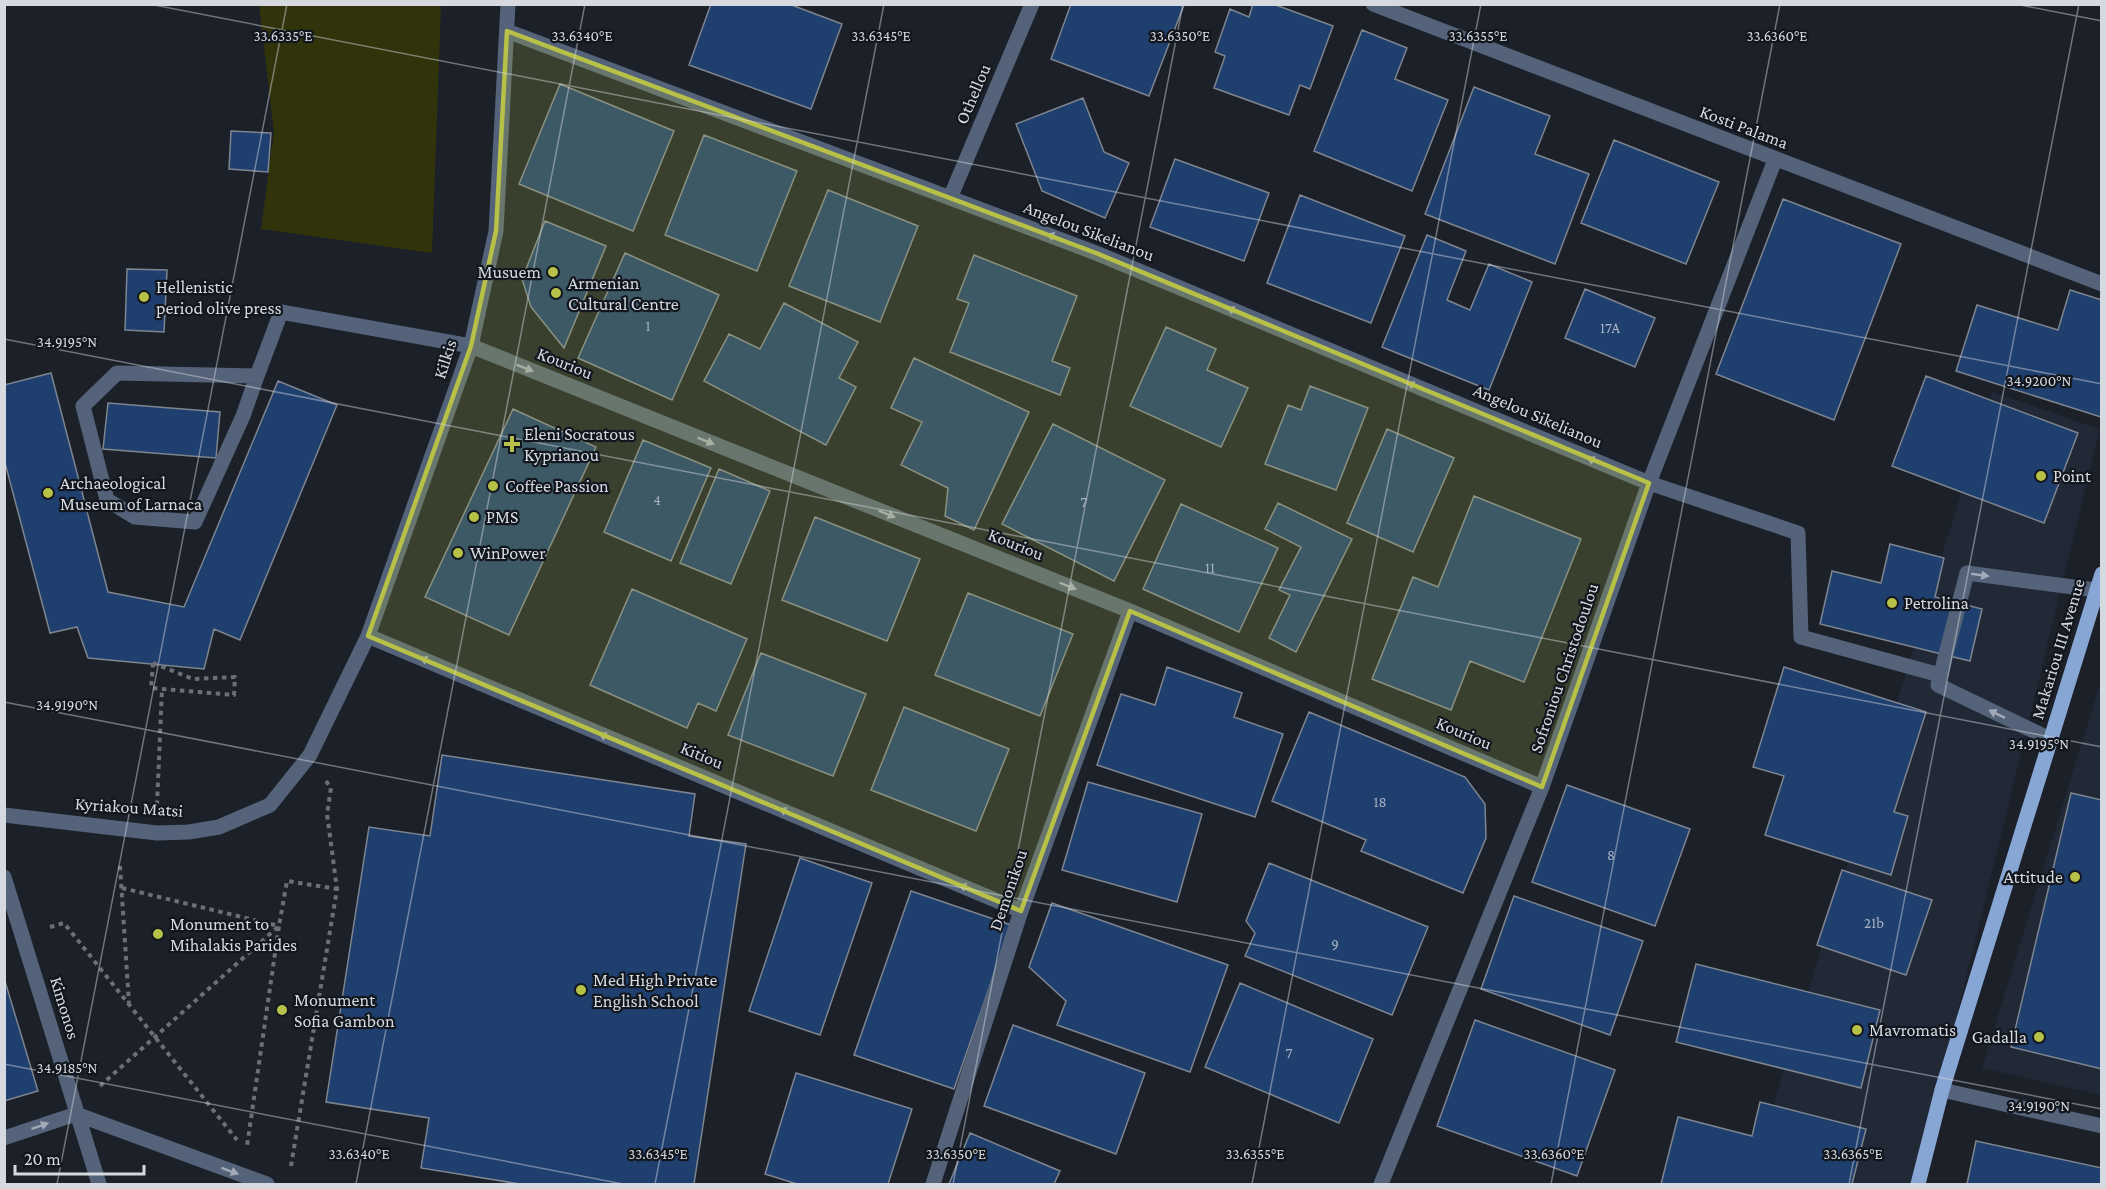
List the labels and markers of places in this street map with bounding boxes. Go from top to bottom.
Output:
place label: Musuem [478,262,542,282]
marker: Musuem [546,265,560,279]
place label: Armenian Cultural Centre [568,273,679,314]
place label: Hellenistic period olive press [156,277,282,318]
marker: Armenian Cultural Centre [549,286,563,300]
marker: Hellenistic period olive press [137,290,151,304]
place label: Eleni Socratous Kyprianou [524,424,635,465]
marker: Eleni Socratous Kyprianou [505,437,519,451]
place label: Point [2053,466,2092,486]
marker: Point [2034,469,2048,483]
place label: Archaeological Museum of Larnaca [60,473,202,514]
place label: Coffee Passion [505,476,609,496]
marker: Coffee Passion [486,479,500,493]
marker: Archaeological Museum of Larnaca [41,486,55,500]
place label: PMS [486,507,518,527]
marker: PMS [467,510,481,524]
place label: WinPower [470,543,546,563]
marker: WinPower [451,546,465,560]
place label: Petrolina [1904,593,1969,613]
marker: Petrolina [1885,596,1899,610]
place label: Attitude [2003,867,2063,887]
marker: Attitude [2068,870,2082,884]
place label: Monument to Mihalakis Parides [170,914,297,955]
marker: Monument to Mihalakis Parides [151,927,165,941]
place label: Med High Private English School [593,970,717,1011]
marker: Med High Private English School [574,983,588,997]
place label: Monument Sofia Gambon [294,990,395,1031]
marker: Monument Sofia Gambon [275,1003,289,1017]
place label: Mavromatis [1869,1020,1956,1040]
marker: Mavromatis [1850,1023,1864,1037]
place label: Gadalla [1972,1027,2027,1047]
marker: Gadalla [2032,1030,2046,1044]

